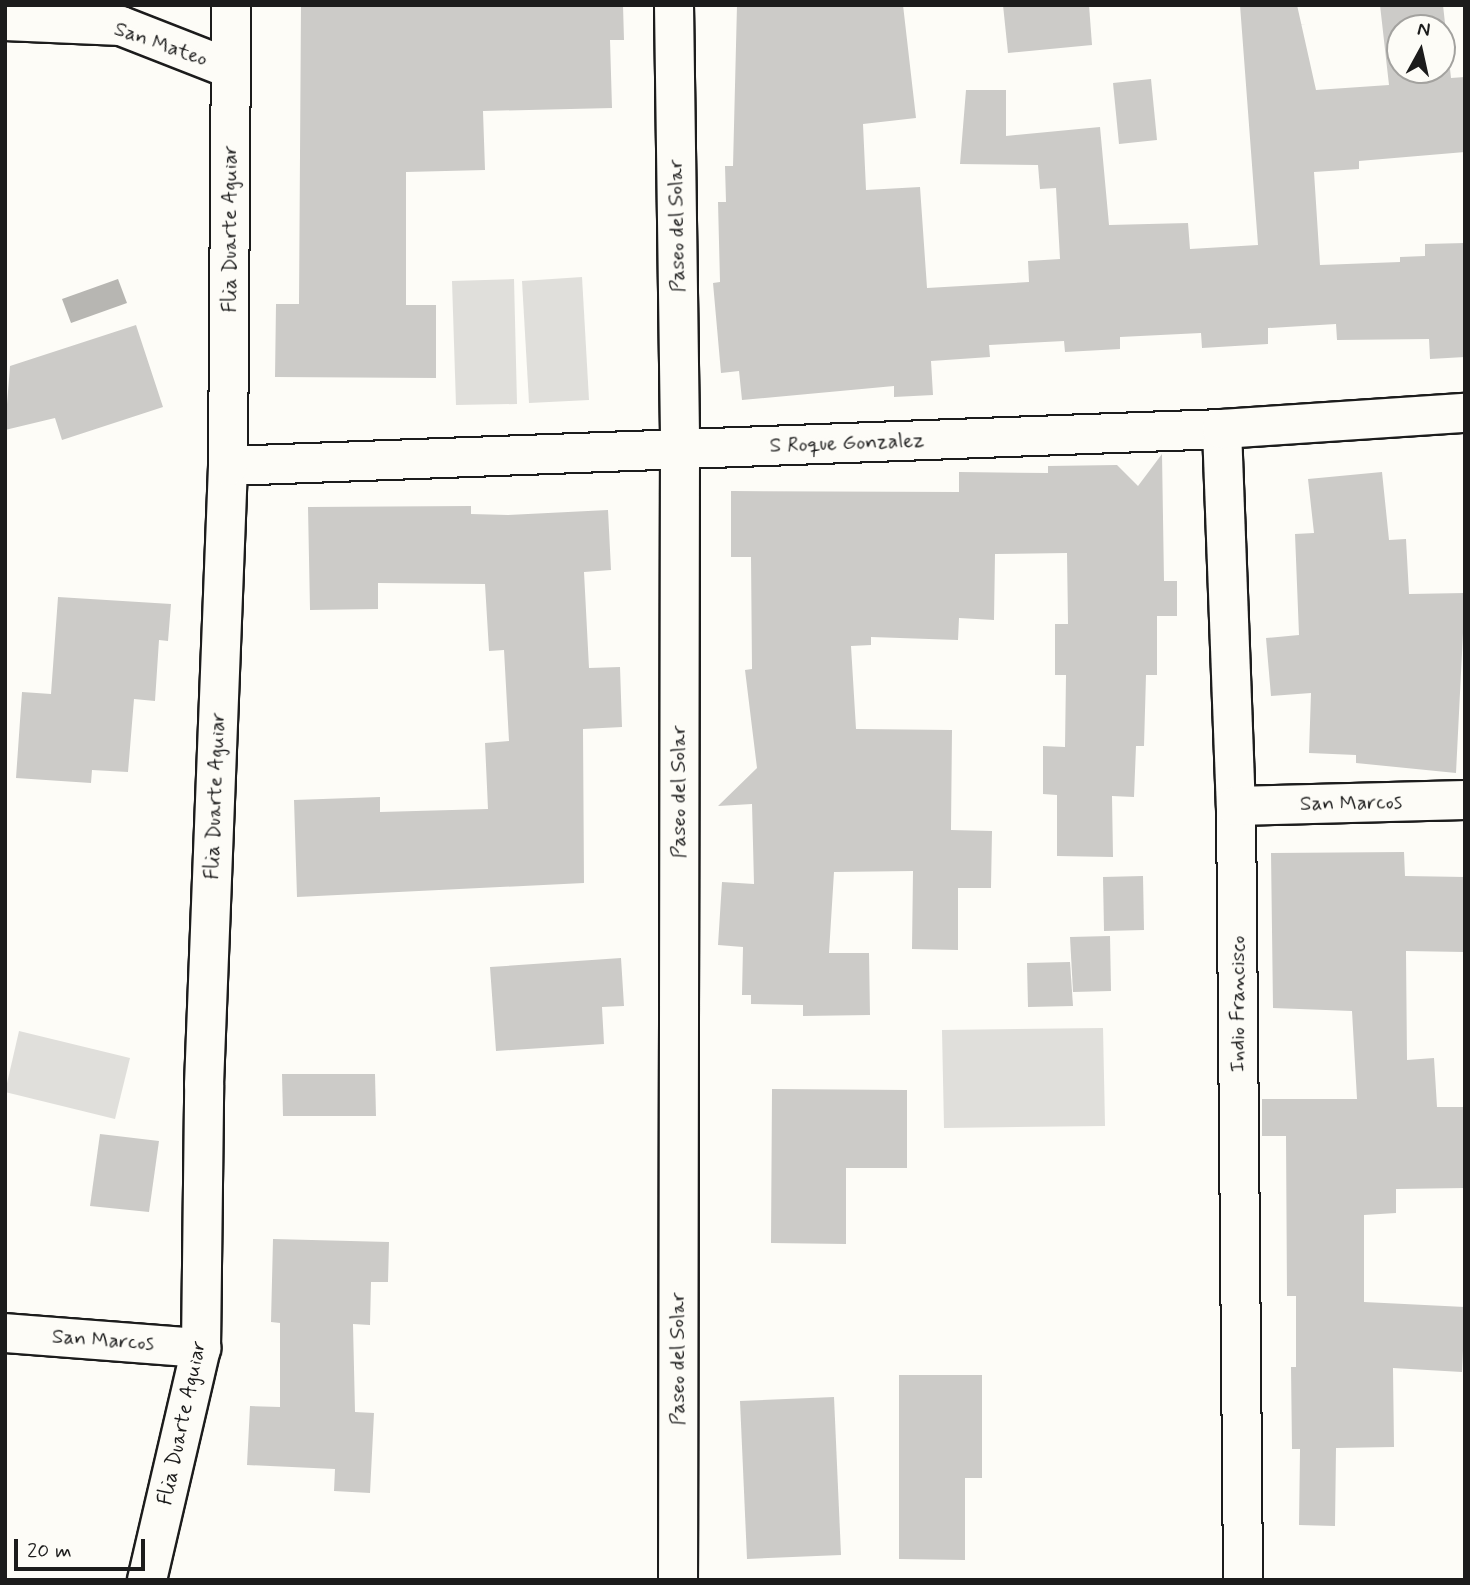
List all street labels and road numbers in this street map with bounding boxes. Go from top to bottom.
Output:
street label: San Mateo [113,17,209,71]
street label: Flia Duarte Aguiar [217,147,243,311]
street label: Paseo del Solar [663,160,691,292]
street label: S Roque Gonzalez [769,428,925,458]
street label: Flia Duarte Aguiar [200,714,230,878]
street label: Paseo del Solar [666,726,692,858]
street label: San Marcos [1299,789,1403,817]
street label: Indio Francisco [1225,936,1251,1072]
street label: Paseo del Solar [665,1293,691,1425]
street label: San Marcos [50,1324,156,1356]
street label: Flia Duarte Aguiar [153,1340,211,1506]

